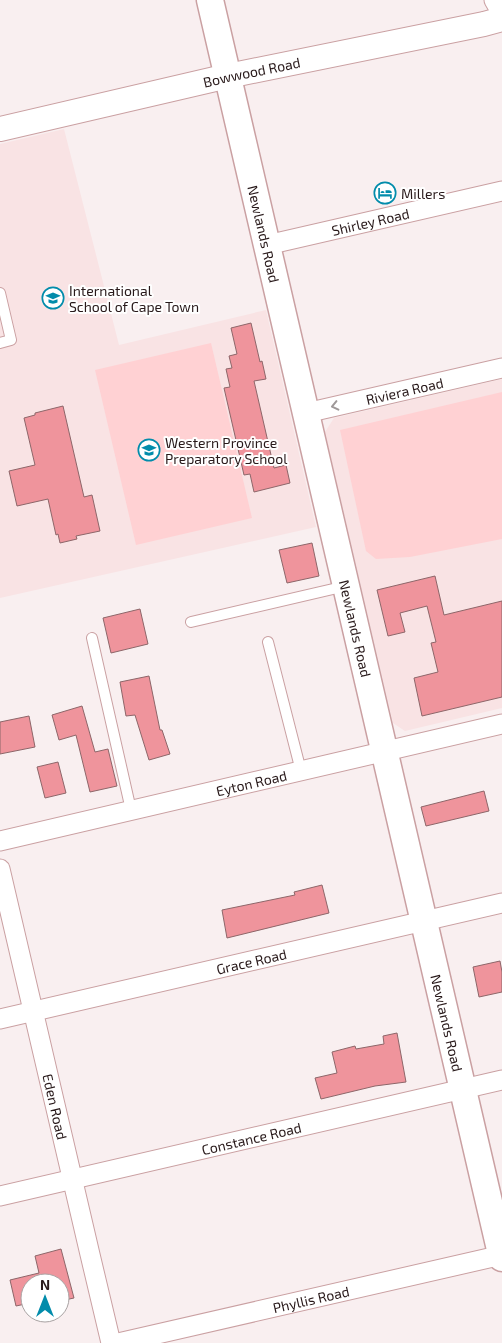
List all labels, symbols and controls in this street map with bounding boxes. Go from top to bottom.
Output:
street label: Bowwood Road [201,53,302,90]
hotel icon: Millers [373,181,397,205]
street label: Newlands Road [245,183,284,284]
place label: Millers [401,185,445,202]
street label: Shirley Road [330,204,411,238]
place label: International School of Cape Town [69,282,199,315]
school or university icon: International School of Cape Town [41,286,65,310]
street label: Riviera Road [364,373,445,408]
one-way arrow [331,400,340,411]
place label: Western Province Preparatory School [165,434,288,467]
school or university icon: Western Province Preparatory School [137,438,161,462]
street label: Newlands Road [336,578,375,679]
street label: Eyton Road [214,766,288,799]
street label: Grace Road [215,945,288,977]
street label: Newlands Road [428,972,467,1073]
street label: Eden Road [40,1072,72,1141]
street label: Constance Road [200,1118,303,1158]
north arrow [20,1273,70,1323]
text: N [40,1276,50,1293]
street label: Phyllis Road [271,1282,351,1316]

